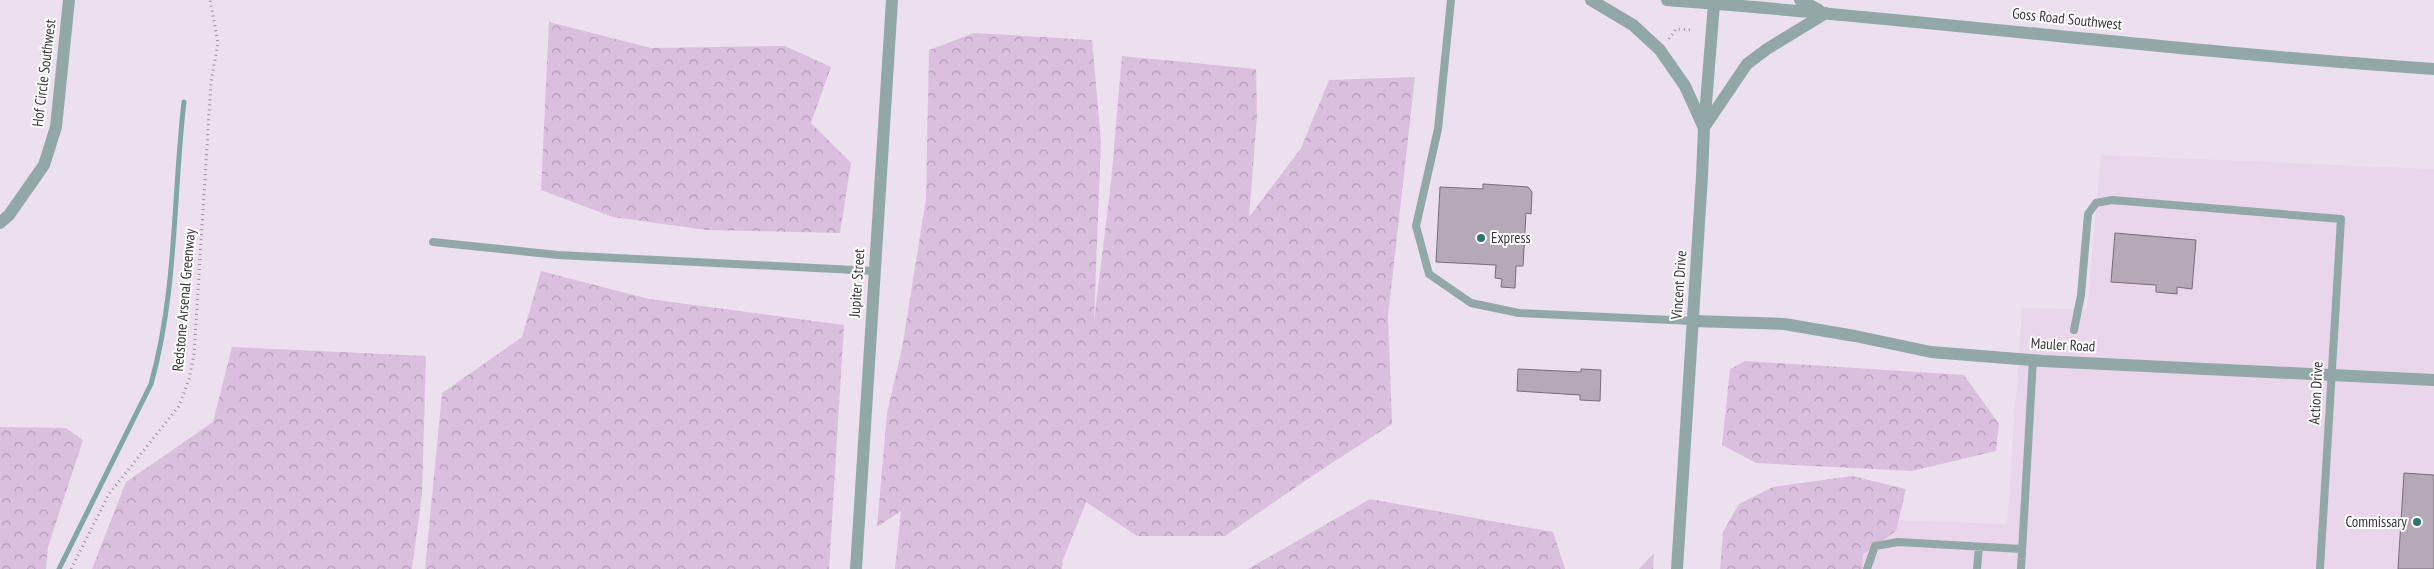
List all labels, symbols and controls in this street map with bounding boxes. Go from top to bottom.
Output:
street label: Goss Road Southwest [2011,3,2123,34]
street label: Hof Circle Southwest [27,18,60,128]
street label: Redstone Arsenal Greenway [168,228,199,372]
place label: Express [1491,228,1531,247]
marker: Express [1475,232,1487,244]
street label: Jupiter Street [845,248,868,319]
street label: Vincent Drive [1667,250,1690,321]
street label: Mauler Road [2030,333,2096,356]
street label: Action Drive [2304,361,2327,425]
place label: Commissary [2345,512,2407,531]
marker: Commissary [2411,516,2423,528]

